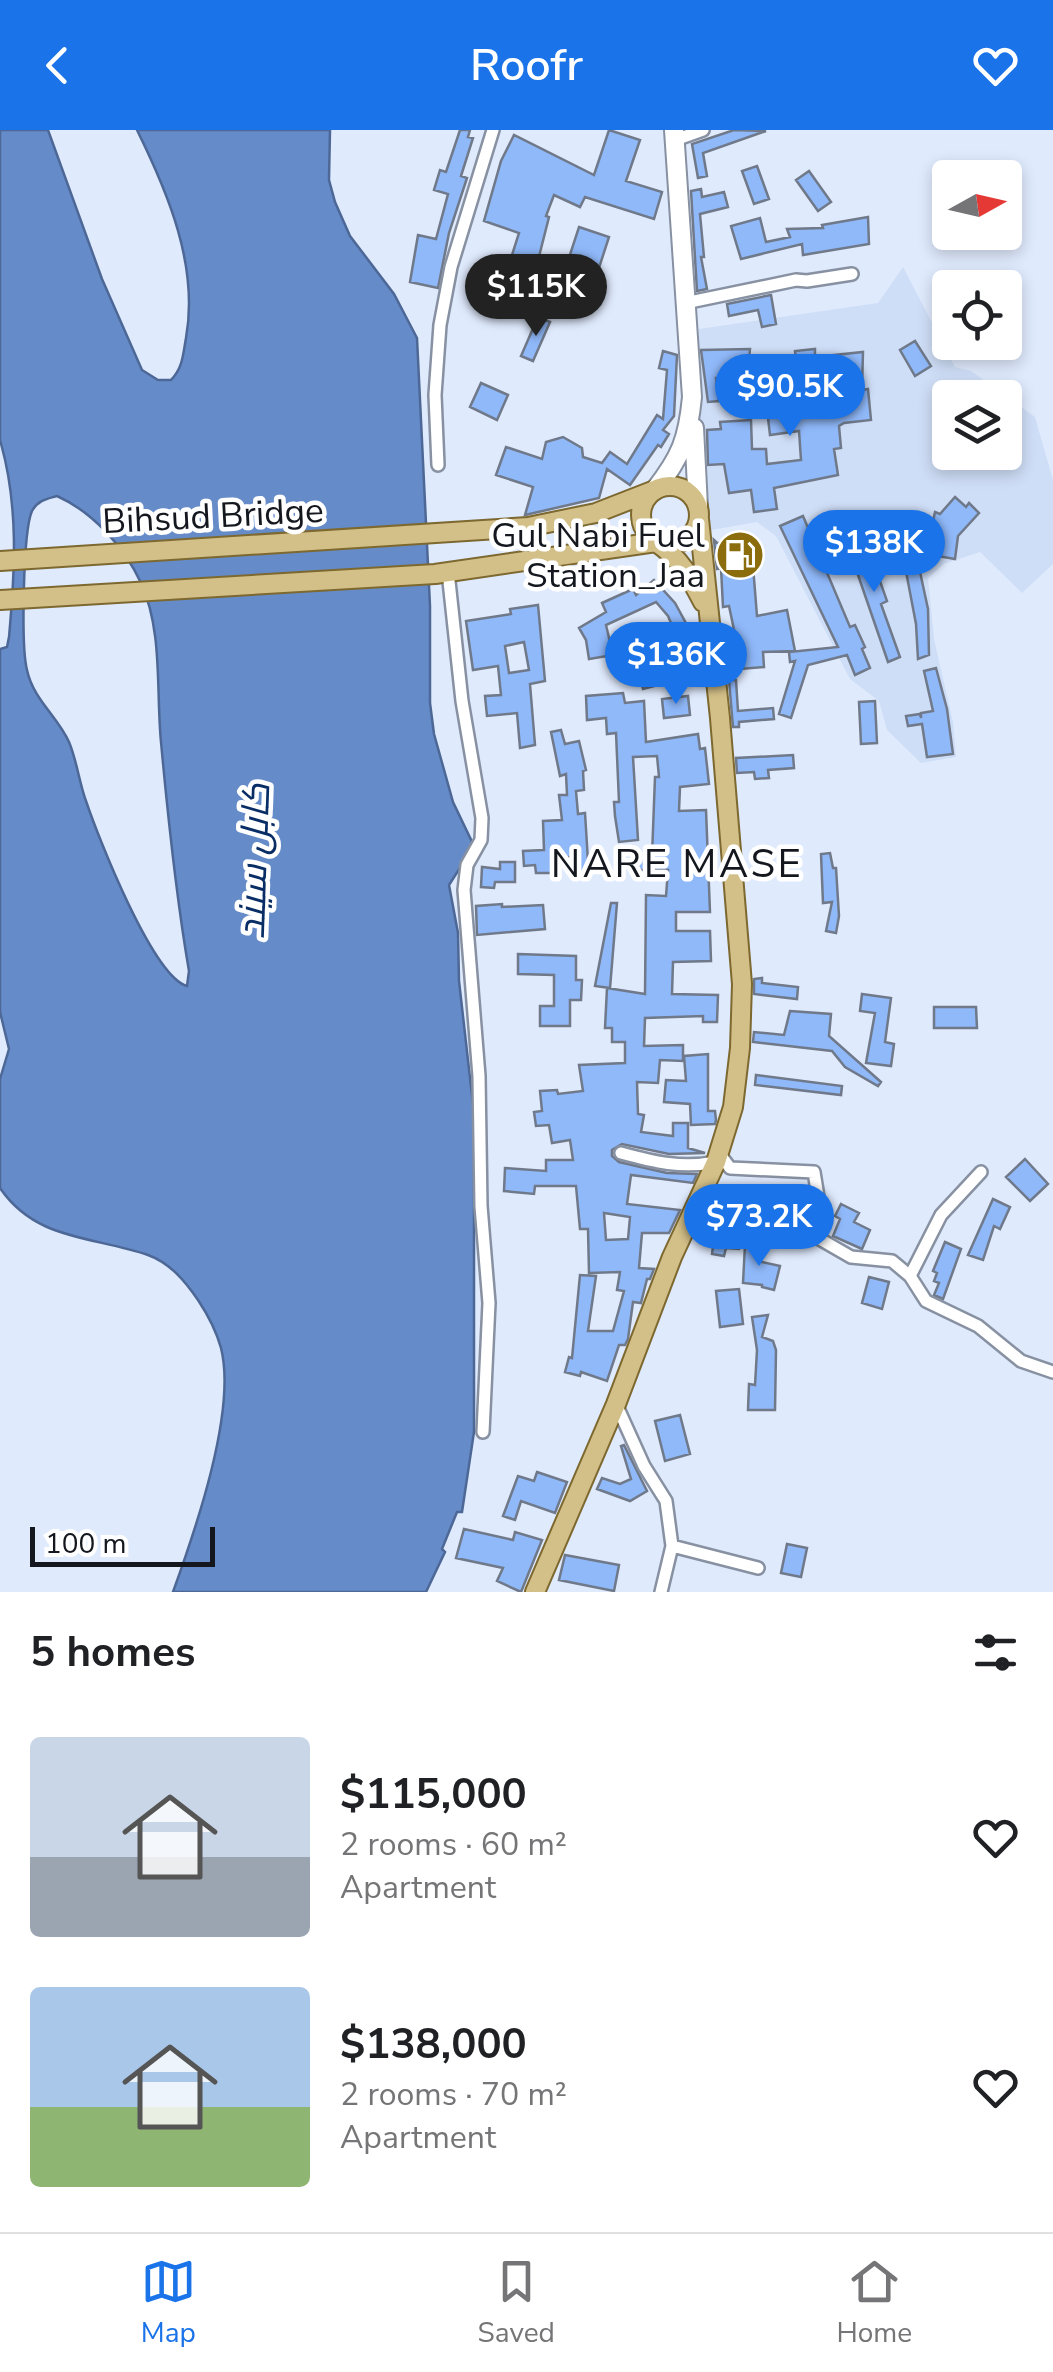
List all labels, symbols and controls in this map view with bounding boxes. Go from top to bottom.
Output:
text: Roofr [470,35,583,96]
icon: back [30,38,85,93]
icon: heart [968,38,1023,93]
north arrow [932,160,1022,250]
map controls [932,160,1022,470]
pin: $115K [466,254,606,339]
text: $115K [487,265,585,308]
button: locate [932,270,1022,360]
pin: $90.5K [709,354,871,439]
text: $90.5K [737,365,843,408]
button: layers [932,380,1022,470]
street label: Bihsud Bridge [101,487,325,545]
pin: $138K [804,510,944,595]
place label: Gul Nabi Fuel Station_Jaa [491,512,706,599]
text: $138K [825,521,923,564]
fuel station icon: Gul Nabi Fuel Station_Jaa [714,529,766,581]
pin: $136K [606,622,746,707]
text: $136K [627,633,725,676]
water label: کابل سيند [226,782,282,940]
district label: NARE MASE [551,837,803,891]
pin: $73.2K [678,1184,840,1269]
text: $73.2K [706,1195,812,1238]
scale bar [30,1522,215,1566]
text: 100 m [45,1525,127,1563]
text: 5 homes [30,1624,195,1681]
icon: filters [968,1625,1023,1680]
text: $115,000 [340,1766,527,1823]
icon: home [110,1777,230,1897]
icon: heart [968,1810,1023,1865]
text: 2 rooms · 60 m² [340,1823,567,1866]
text: Apartment [340,1866,496,1909]
text: $138,000 [340,2016,527,2073]
icon: home [110,2027,230,2147]
icon: heart [968,2060,1023,2115]
text: 2 rooms · 70 m² [340,2073,567,2116]
text: Apartment [340,2116,496,2159]
tab: Map [141,2254,196,2352]
tab: Saved [478,2254,555,2352]
tab: Home [836,2254,912,2352]

